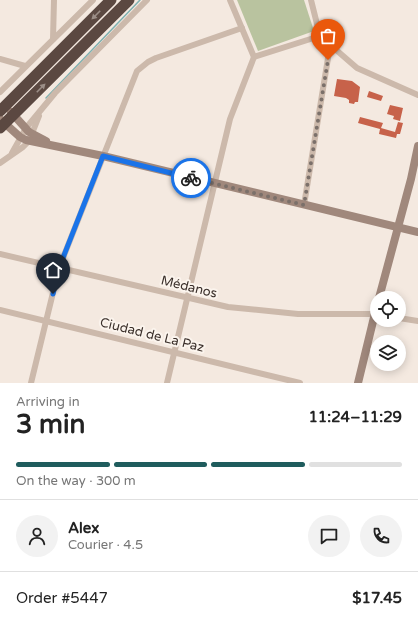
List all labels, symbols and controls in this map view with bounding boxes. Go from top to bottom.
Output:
one-way arrow [91,10,101,20]
pin [311,19,345,60]
icon: bag [317,25,339,47]
one-way arrow [36,83,46,92]
courier [171,158,211,198]
icon: bike [180,167,202,189]
pin [36,253,70,294]
icon: home [42,259,64,281]
street label: Médanos [159,272,219,302]
map controls [370,291,406,371]
button: locate [370,291,406,327]
street label: Ciudad de La Paz [98,314,206,356]
button: layers [370,335,406,371]
text: Arriving in [16,394,80,410]
text: 11:24–11:29 [308,408,402,426]
text: 3 min [16,409,85,440]
text: On the way · 300 m [16,473,136,489]
button: person [16,515,58,557]
button: chat [308,515,350,557]
button: phone [360,515,402,557]
text: Alex [68,519,99,537]
text: Courier · 4.5 [68,537,143,553]
text: Order #5447 [16,589,108,607]
text: $17.45 [352,589,402,607]

